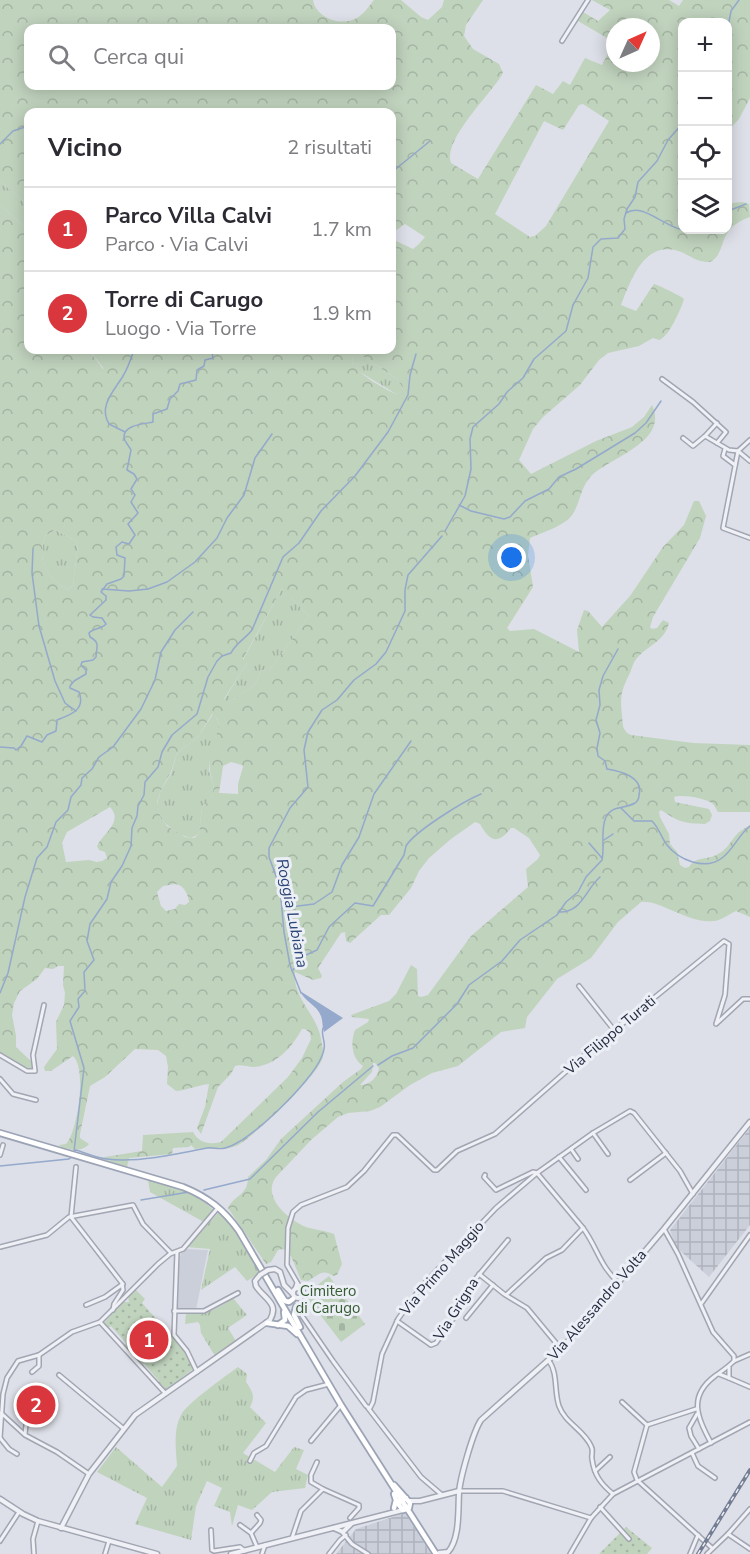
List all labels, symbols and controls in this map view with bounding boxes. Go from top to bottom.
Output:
north arrow [606,18,660,72]
map controls [678,18,732,234]
button: + [678,18,732,72]
search box [24,24,396,90]
icon: search [45,41,78,74]
text: Cerca qui [93,42,184,72]
button: − [678,72,732,126]
button: locate [678,126,732,180]
text: Vicino [48,130,122,165]
text: 2 risultati [287,134,372,161]
button: layers [678,180,732,234]
text: Parco Villa Calvi [105,201,272,231]
text: 1 [62,216,74,243]
text: 1.7 km [311,216,372,243]
text: Parco · Via Calvi [105,231,248,258]
text: Torre di Carugo [105,285,263,315]
text: 2 [62,300,74,327]
text: 1.9 km [311,300,372,327]
text: Luogo · Via Torre [105,315,256,342]
your location [497,543,526,572]
water label: Roggia Lubiana [271,857,313,970]
street label: Via Filippo Turati [559,991,660,1080]
street label: Via Primo Maggio [395,1217,489,1320]
street label: Via Alessandro Volta [542,1245,651,1366]
street label: Via Grigna [428,1274,483,1345]
park label: Cimitero di Carugo [296,1281,360,1318]
pin: 1 [130,1318,168,1362]
pin: 2 [16,1382,56,1428]

